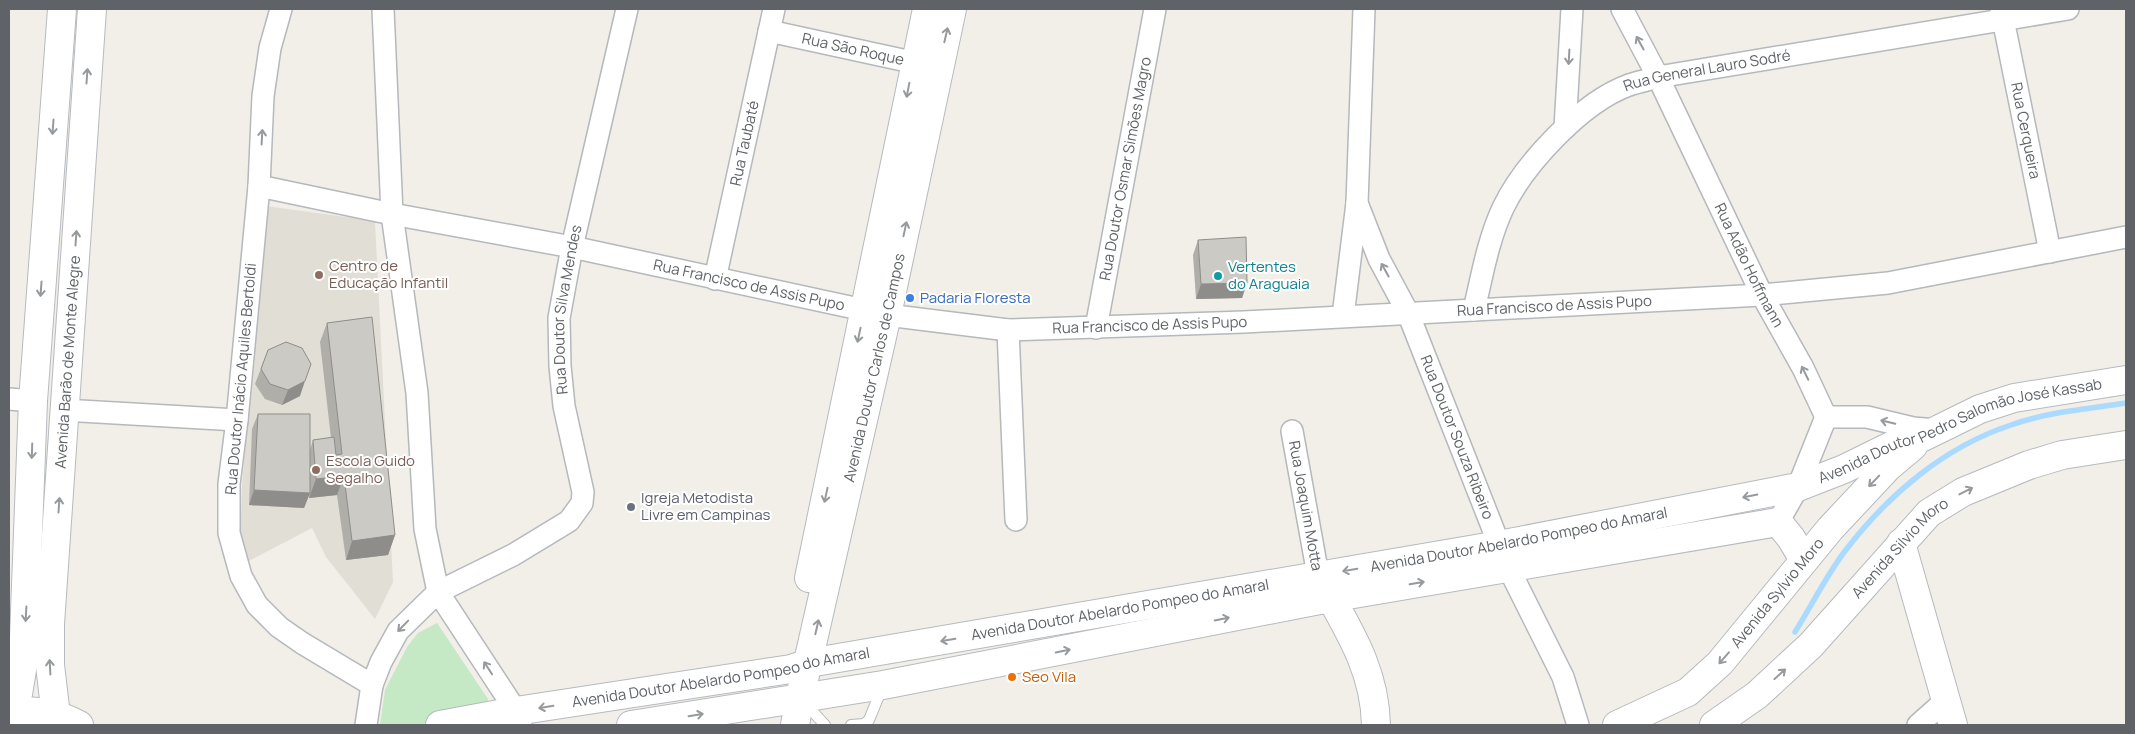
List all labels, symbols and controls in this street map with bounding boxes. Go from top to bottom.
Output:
street label: Rua São Roque [800,27,906,70]
one-way arrow [942,28,951,44]
one-way arrow [1634,37,1644,51]
street label: Rua General Lauro Sodré [1620,44,1792,96]
one-way arrow [1564,49,1573,65]
street label: Rua Doutor Osmar Simões Magro [1094,55,1156,282]
one-way arrow [82,69,92,85]
street label: Rua Cerqueira [2006,80,2046,181]
one-way arrow [903,82,913,98]
street label: Rua Taubaté [725,98,764,188]
one-way arrow [49,119,58,135]
one-way arrow [258,130,267,146]
street label: Rua Adão Hoffmann [1710,199,1789,331]
one-way arrow [901,221,910,237]
street label: Rua Doutor Silva Mendes [548,223,587,395]
one-way arrow [71,231,80,247]
street label: Avenida Doutor Carlos de Campos [838,251,910,484]
street label: Avenida Barão de Monte Alegre [50,254,85,469]
street label: Rua Francisco de Assis Pupo [652,254,847,316]
place label: Centro de Educação Infantil [329,255,448,293]
place label: Vertentes do Araguaia [1228,256,1310,294]
street label: Rua Doutor Inácio Aquiles Bertoldi [220,262,261,496]
one-way arrow [1380,262,1390,277]
marker: Centro de Educação Infantil [313,269,325,281]
marker: Vertentes do Araguaia [1212,270,1224,282]
one-way arrow [37,281,46,297]
place label: Padaria Floresta [920,287,1031,308]
street label: Rua Francisco de Assis Pupo [1456,290,1652,321]
marker: Padaria Floresta [904,292,916,304]
street label: Rua Francisco de Assis Pupo [1052,311,1248,338]
one-way arrow [853,327,863,343]
street label: Rua Doutor Souza Ribeiro [1416,352,1499,522]
one-way arrow [1800,366,1809,381]
street label: Avenida Doutor Pedro Salomão José Kassab [1815,373,2104,488]
one-way arrow [1880,417,1896,426]
street label: Rua Joaquim Motta [1284,439,1328,572]
one-way arrow [27,443,36,459]
place label: Escola Guido Segalho [326,450,415,488]
marker: Escola Guido Segalho [310,464,322,476]
one-way arrow [1868,475,1880,487]
one-way arrow [821,486,830,502]
one-way arrow [1958,486,1973,496]
place label: Igreja Metodista Livre em Campinas [641,487,770,525]
one-way arrow [1743,492,1759,502]
street label: Avenida Silvio Moro [1847,492,1952,603]
one-way arrow [54,498,63,514]
marker: Igreja Metodista Livre em Campinas [625,501,637,513]
street label: Avenida Doutor Abelardo Pompeo do Amaral [1369,502,1669,577]
street label: Avenida Sylvio Moro [1726,533,1829,652]
one-way arrow [1342,565,1358,575]
street label: Avenida Doutor Abelardo Pompeo do Amaral [969,574,1271,645]
one-way arrow [1408,577,1424,587]
one-way arrow [21,606,31,622]
one-way arrow [1214,614,1230,623]
one-way arrow [813,619,822,635]
one-way arrow [397,620,409,633]
one-way arrow [941,636,957,646]
street label: Avenida Doutor Abelardo Pompeo do Amaral [570,642,871,712]
one-way arrow [1055,645,1071,655]
one-way arrow [1718,652,1729,665]
one-way arrow [46,660,55,676]
one-way arrow [483,662,493,676]
place label: Seo Vila [1022,666,1076,687]
one-way arrow [1774,668,1787,680]
marker: Seo Vila [1006,671,1018,683]
one-way arrow [539,702,555,712]
one-way arrow [688,709,704,719]

